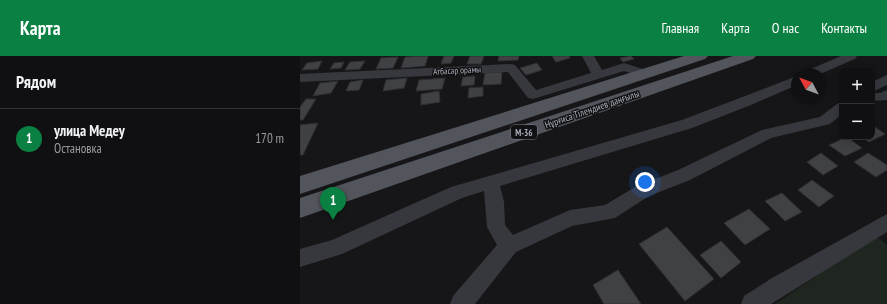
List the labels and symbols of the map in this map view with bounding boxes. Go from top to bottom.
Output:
street label: Атбасар орамы [433,63,481,77]
north arrow [791,68,827,104]
street label: Нұрғиса Тілендиев даңғылы [543,87,641,131]
road number: M-36 [511,125,537,139]
your location [635,172,655,192]
pin: 1 [320,187,346,220]

